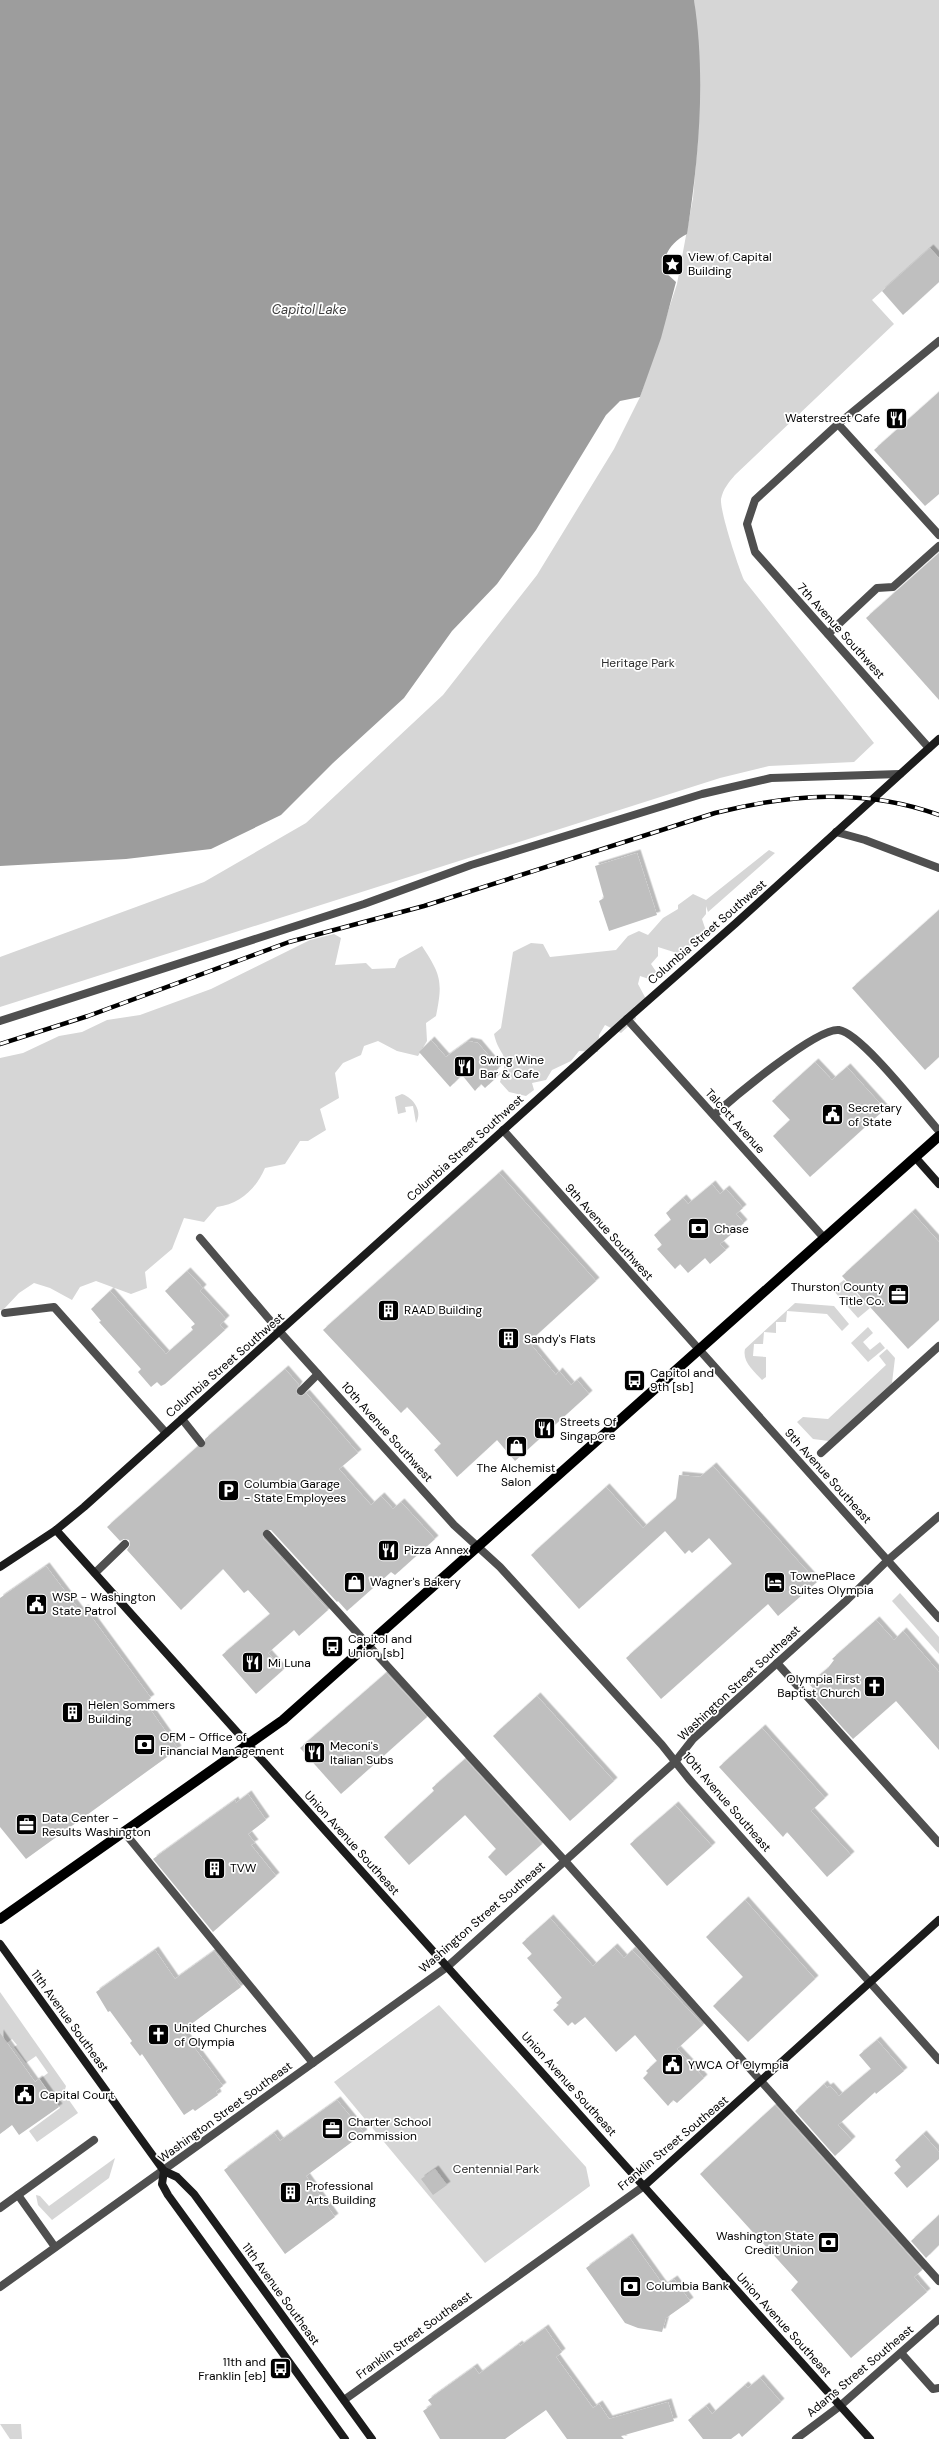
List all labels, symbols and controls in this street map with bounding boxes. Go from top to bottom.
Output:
place label: View of Capital Building [688,249,772,279]
place icon: View of Capital Building [660,251,686,277]
water label: Capitol Lake [272,301,346,318]
restaurant icon: Waterstreet Cafe [883,405,909,431]
place label: Waterstreet Cafe [785,410,880,426]
street label: 7th Avenue Southwest [794,580,889,683]
park label: Heritage Park [601,655,675,671]
street label: Columbia Street Southwest [644,876,770,988]
place label: Swing Wine Bar & Cafe [480,1052,544,1082]
restaurant icon: Swing Wine Bar & Cafe [452,1054,478,1080]
street label: Talcott Avenue [702,1085,769,1157]
street label: Columbia Street Southwest [403,1091,527,1205]
place label: Secretary of State [848,1100,902,1130]
public building icon: Secretary of State [819,1102,845,1128]
street label: 9th Avenue Southwest [561,1180,657,1284]
bank icon: Chase [686,1216,712,1242]
place label: Chase [714,1221,749,1237]
place label: Thurston County Title Co. [791,1279,884,1309]
office icon: Thurston County Title Co. [886,1281,912,1307]
building icon: RAAD Building [375,1297,401,1323]
place label: RAAD Building [404,1302,482,1318]
street label: Columbia Street Southwest [162,1309,288,1421]
building icon: Sandy's Flats [496,1326,522,1352]
place label: Sandy's Flats [524,1331,596,1347]
place label: Capitol and 9th [sb] [650,1365,714,1395]
bus stop icon: Capitol and 9th [sb] [621,1367,647,1393]
street label: 10th Avenue Southwest [338,1379,436,1486]
place label: Streets Of Singapore [560,1414,617,1444]
restaurant icon: Streets Of Singapore [532,1416,558,1442]
street label: 9th Avenue Southeast [781,1425,875,1527]
shop icon: The Alchemist Salon [503,1434,529,1460]
place label: The Alchemist Salon [477,1460,556,1490]
place label: Columbia Garage - State Employees [244,1476,346,1506]
parking icon: Columbia Garage - State Employees [216,1478,242,1504]
restaurant icon: Pizza Annex [376,1537,402,1563]
place label: Pizza Annex [404,1542,469,1558]
place label: TownePlace Suites Olympia [790,1568,874,1598]
shop icon: Wagner's Bakery [341,1569,367,1595]
hotel icon: TownePlace Suites Olympia [761,1570,787,1596]
place label: Wagner's Bakery [370,1574,461,1590]
place label: WSP - Washington State Patrol [52,1589,156,1619]
public building icon: WSP - Washington State Patrol [24,1591,50,1617]
street label: Washington Street Southeast [674,1622,804,1744]
place label: Capitol and Union [sb] [348,1631,412,1661]
bus stop icon: Capitol and Union [sb] [320,1633,346,1659]
restaurant icon: Mi Luna [240,1650,266,1676]
place label: Mi Luna [268,1655,311,1671]
place label: Olympia First Baptist Church [777,1671,860,1701]
church icon: Olympia First Baptist Church [862,1673,888,1699]
place label: Helen Sommers Building [88,1697,175,1727]
building icon: Helen Sommers Building [60,1699,86,1725]
place label: OFM - Office of Financial Management [160,1729,284,1759]
bank icon: OFM - Office of Financial Management [131,1731,157,1757]
place label: Meconi's Italian Subs [330,1738,394,1768]
restaurant icon: Meconi's Italian Subs [302,1740,328,1766]
street label: 10th Avenue Southeast [679,1749,775,1855]
street label: Union Avenue Southeast [301,1787,403,1899]
place label: Data Center - Results Washington [42,1810,151,1840]
office icon: Data Center - Results Washington [14,1812,40,1838]
building icon: TVW [202,1855,228,1881]
street label: Washington Street Southeast [416,1858,549,1976]
place label: TVW [230,1860,257,1876]
street label: 11th Avenue Southeast [27,1967,113,2076]
place label: United Churches of Olympia [174,2020,267,2050]
church icon: United Churches of Olympia [145,2022,171,2048]
street label: Union Avenue Southeast [518,2028,620,2140]
public building icon: YWCA Of Olympia [659,2052,685,2078]
place label: YWCA Of Olympia [688,2057,789,2073]
street label: Washington Street Southeast [155,2058,296,2166]
public building icon: Capital Court [12,2082,38,2108]
place label: Capital Court [40,2087,115,2103]
street label: Franklin Street Southeast [614,2092,732,2194]
place label: Charter School Commission [348,2114,431,2144]
office icon: Charter School Commission [320,2116,346,2142]
park label: Centennial Park [453,2161,539,2177]
place label: Professional Arts Building [306,2178,376,2208]
building icon: Professional Arts Building [277,2180,303,2206]
place label: Washington State Credit Union [716,2228,814,2258]
bank icon: Washington State Credit Union [816,2230,842,2256]
street label: 11th Avenue Southeast [238,2240,324,2349]
street label: Union Avenue Southeast [733,2269,835,2381]
bank icon: Columbia Bank [618,2273,644,2299]
place label: Columbia Bank [646,2278,729,2294]
street label: Franklin Street Southeast [353,2287,475,2382]
street label: Adams Street Southeast [803,2321,917,2421]
place label: 11th and Franklin [eb] [198,2354,266,2384]
bus stop icon: 11th and Franklin [eb] [268,2356,294,2382]

